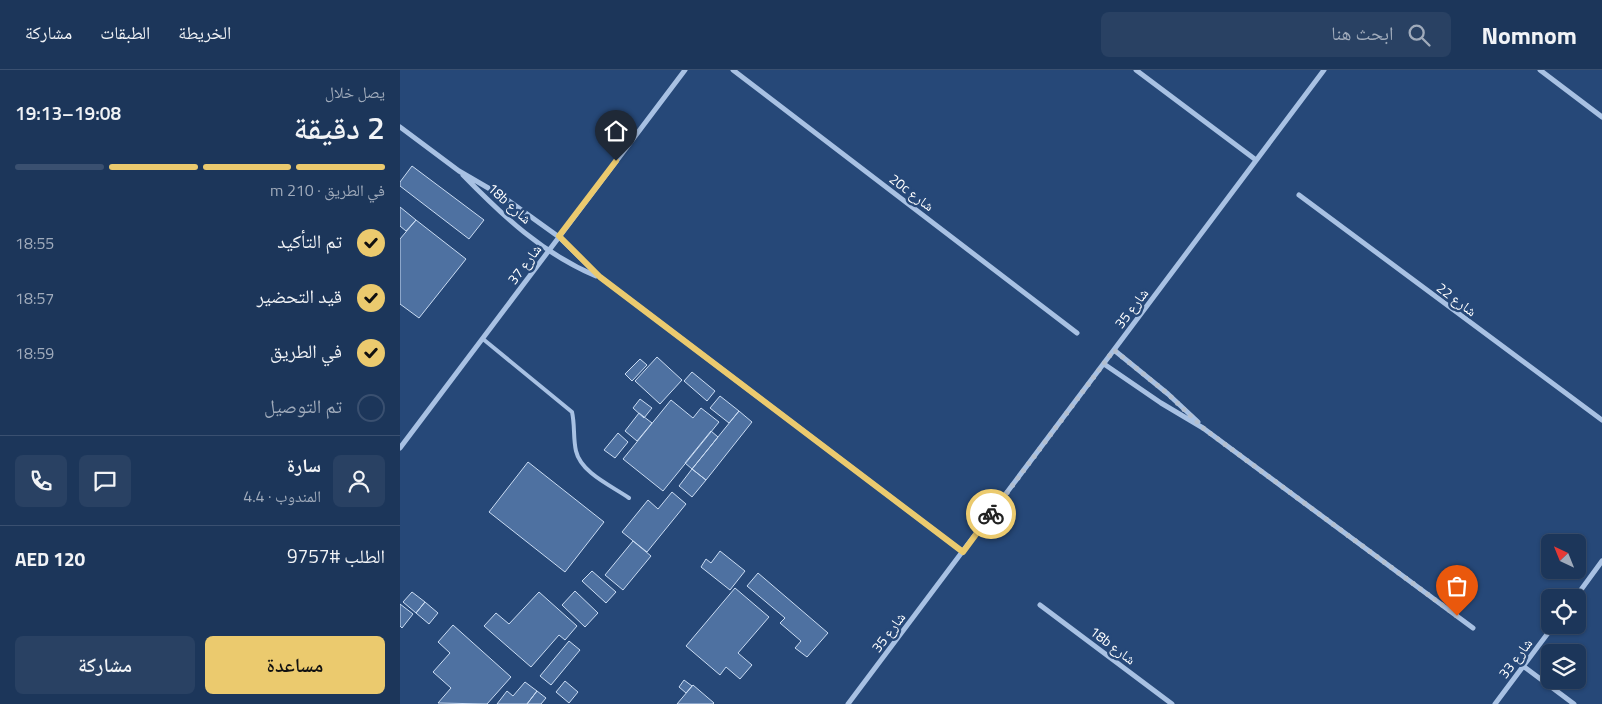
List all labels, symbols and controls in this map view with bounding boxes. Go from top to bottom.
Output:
search box [1101,12,1451,57]
text: Nomnom [1481,17,1577,53]
text: ابحث هنا [1331,18,1393,47]
text: مشاركة [25,19,72,46]
text: الطبقات [100,19,150,46]
text: الخريطة [178,19,231,46]
icon: search [1405,21,1433,49]
text: يصل خلال [325,80,385,104]
text: 19:08–19:13 [15,98,121,127]
text: 2 دقيقة [294,103,385,151]
pin [595,110,637,161]
icon: home [602,117,630,145]
street label: 20c شارع [885,168,939,216]
text: في الطريق · 210 m [270,178,385,202]
street label: 18b شارع [483,178,537,228]
text: تم التأكيد [277,226,342,255]
icon: check [357,229,385,257]
text: 18:55 [15,231,54,255]
street label: شارع 37 [502,240,546,288]
street label: شارع 22 [1433,277,1481,321]
text: قيد التحضير [257,281,342,310]
icon: check [357,284,385,312]
street label: شارع 35 [1109,284,1153,332]
text: 18:57 [15,286,54,310]
text: في الطريق [270,336,342,365]
icon: check [357,339,385,367]
text: 18:59 [15,341,54,365]
text: تم التوصيل [264,391,342,420]
text: سارة [287,450,321,479]
button: phone [15,455,67,507]
button: chat [79,455,131,507]
button: person [333,455,385,507]
text: المندوب · 4.4 [243,484,321,508]
courier [966,489,1016,539]
icon: bike [977,500,1005,528]
north arrow [1541,534,1586,579]
map controls [1541,534,1586,689]
text: الطلب #9757 [287,541,385,570]
text: AED 120 [15,544,85,573]
pin [1436,565,1478,616]
icon: bag [1443,572,1471,600]
button: locate [1541,589,1586,634]
street label: شارع 35 [866,608,910,656]
street label: 18b شارع [1086,621,1140,669]
street label: شارع 33 [1493,634,1537,682]
button: مشاركة [15,636,195,694]
button: مساعدة [205,636,385,694]
button: layers [1541,644,1586,689]

